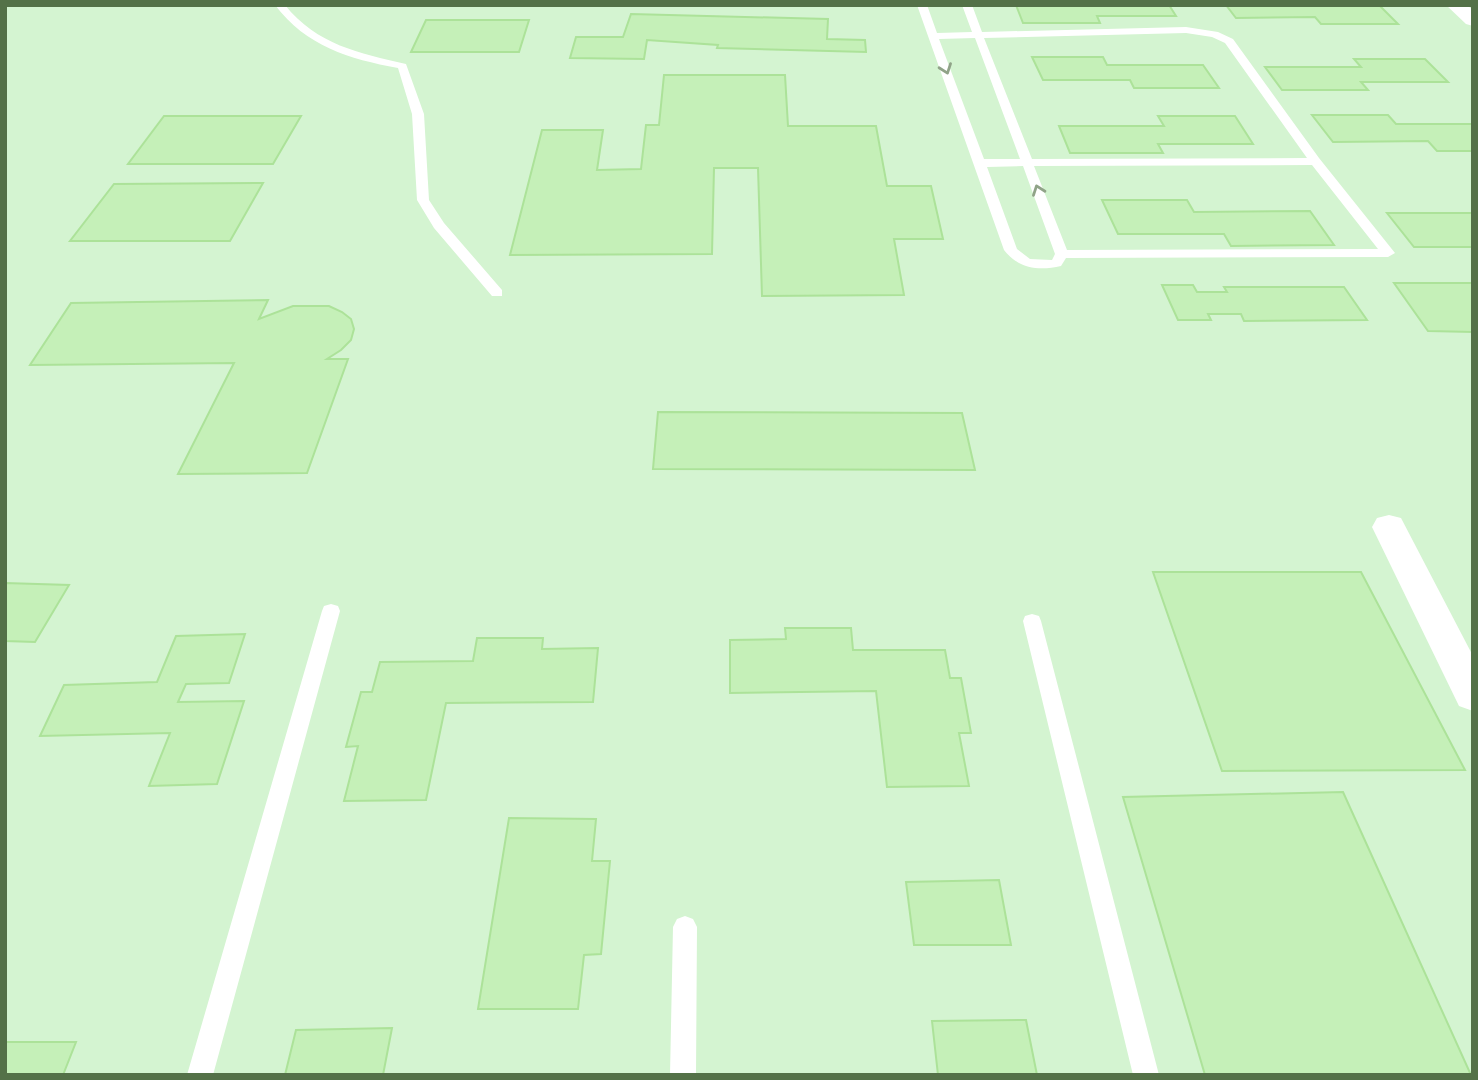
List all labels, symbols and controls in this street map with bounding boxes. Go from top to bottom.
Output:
one-way arrow [938,63,952,75]
one-way arrow [1032,185,1046,197]

